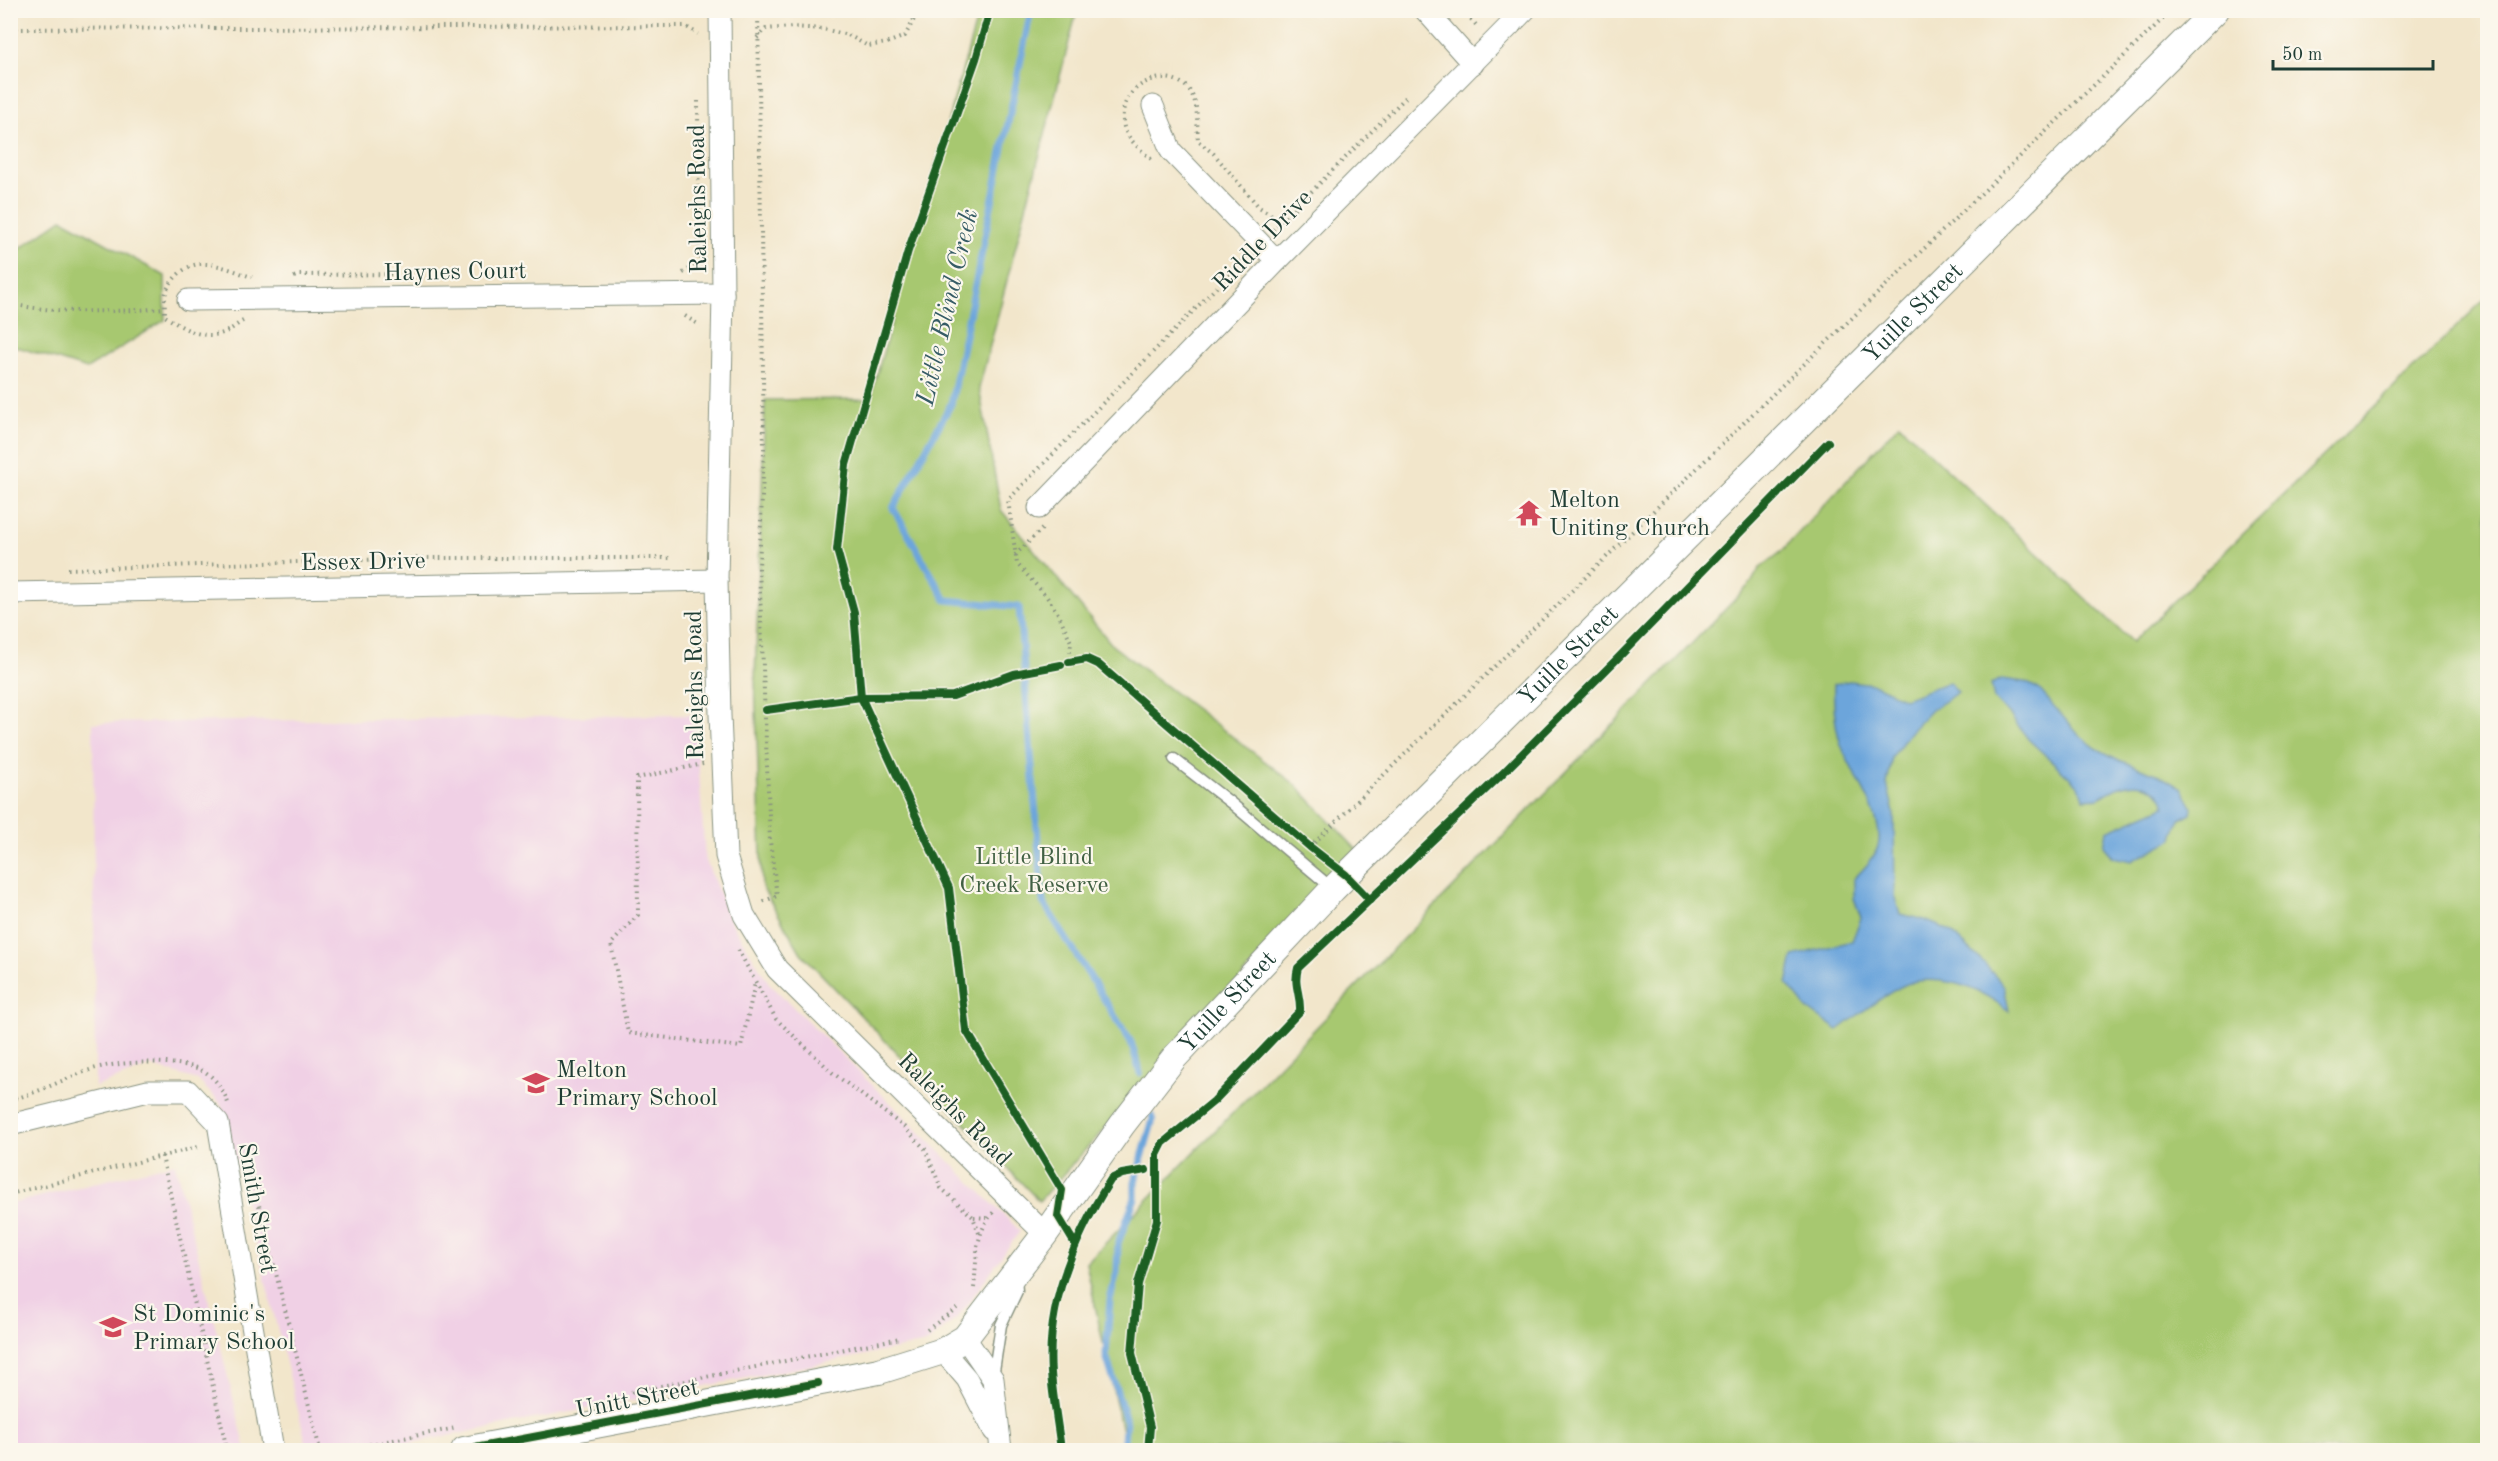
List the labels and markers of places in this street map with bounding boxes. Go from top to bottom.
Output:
place label: Melton Uniting Church [1549,489,1710,541]
temple icon: Melton Uniting Church [1514,498,1544,528]
place label: Melton Primary School [556,1059,718,1111]
school or university icon: Melton Primary School [521,1068,551,1098]
place label: St Dominic's Primary School [133,1303,295,1355]
school or university icon: St Dominic's Primary School [98,1312,128,1342]

